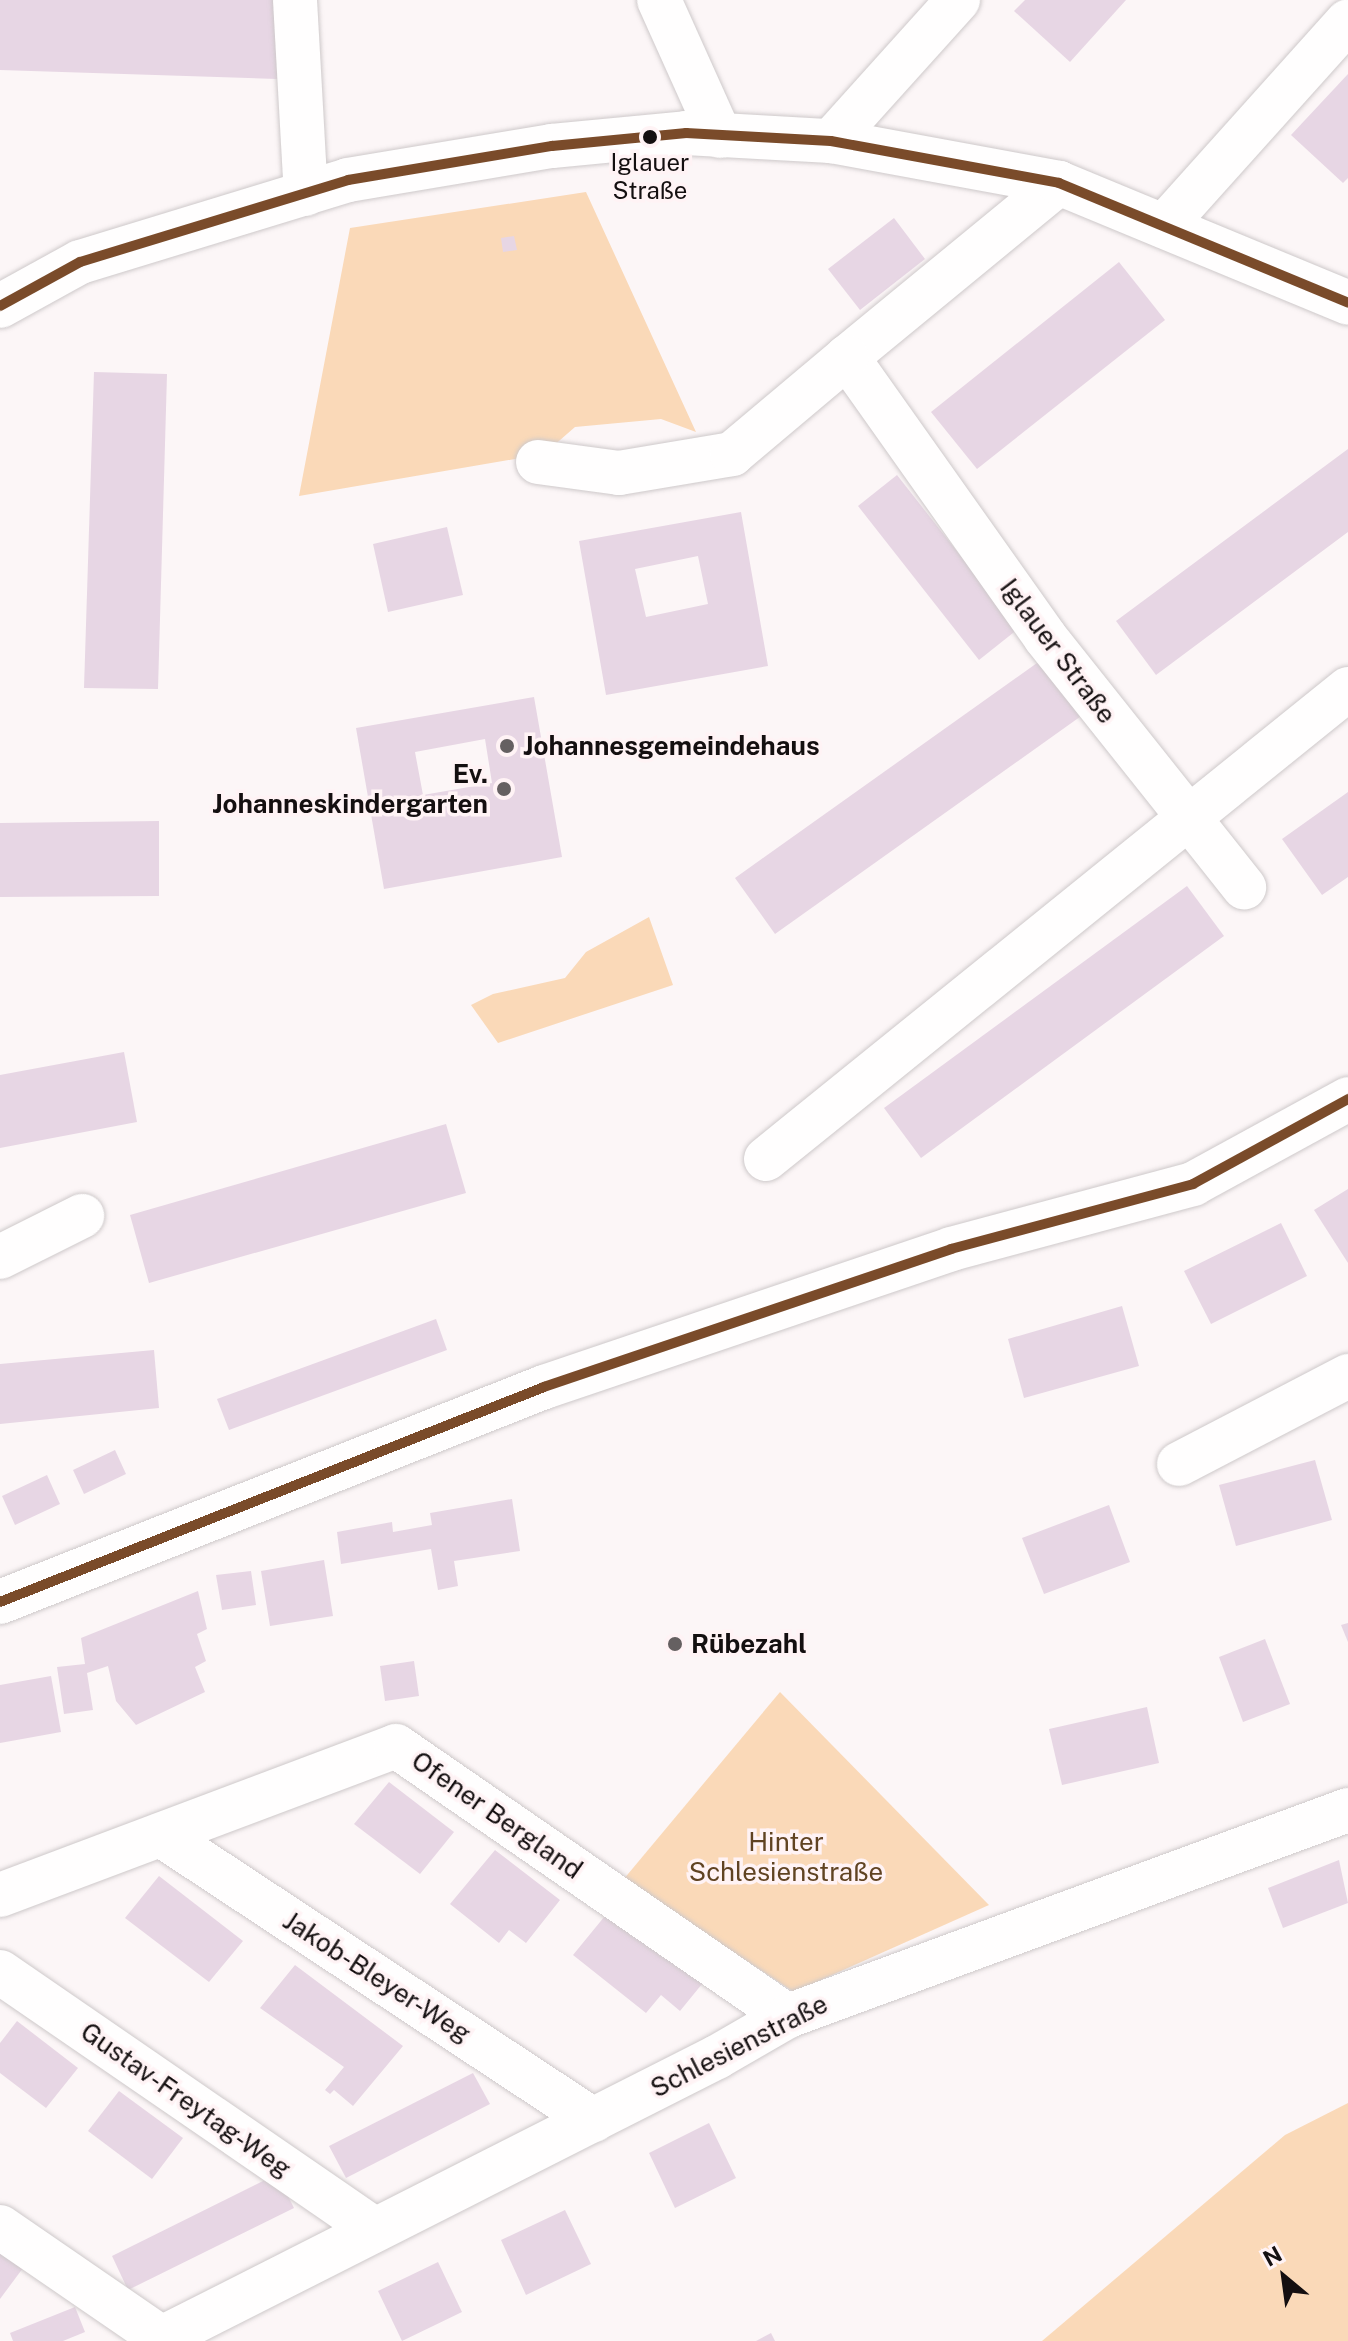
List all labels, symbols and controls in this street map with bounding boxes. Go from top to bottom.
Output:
marker: Iglauer Straße [642,129,658,145]
place label: Iglauer Straße [611,149,689,205]
street label: Iglauer Straße [993,573,1123,729]
place label: Johannesgemeindehaus [523,730,820,762]
marker: Johannesgemeindehaus [498,737,516,755]
place label: Ev. Johanneskindergarten [212,758,488,820]
marker: Ev. Johanneskindergarten [495,780,513,798]
place label: Rübezahl [691,1628,807,1660]
marker: Rübezahl [666,1635,684,1653]
street label: Ofener Bergland [406,1745,588,1885]
park label: Hinter Schlesienstraße [689,1826,883,1888]
street label: Jakob-Bleyer-Weg [277,1905,477,2049]
street label: Schlesienstraße [645,1988,833,2104]
street label: Gustav-Freytag-Weg [75,2016,297,2184]
north arrow [1244,2237,1324,2317]
text: N [1259,2240,1286,2272]

